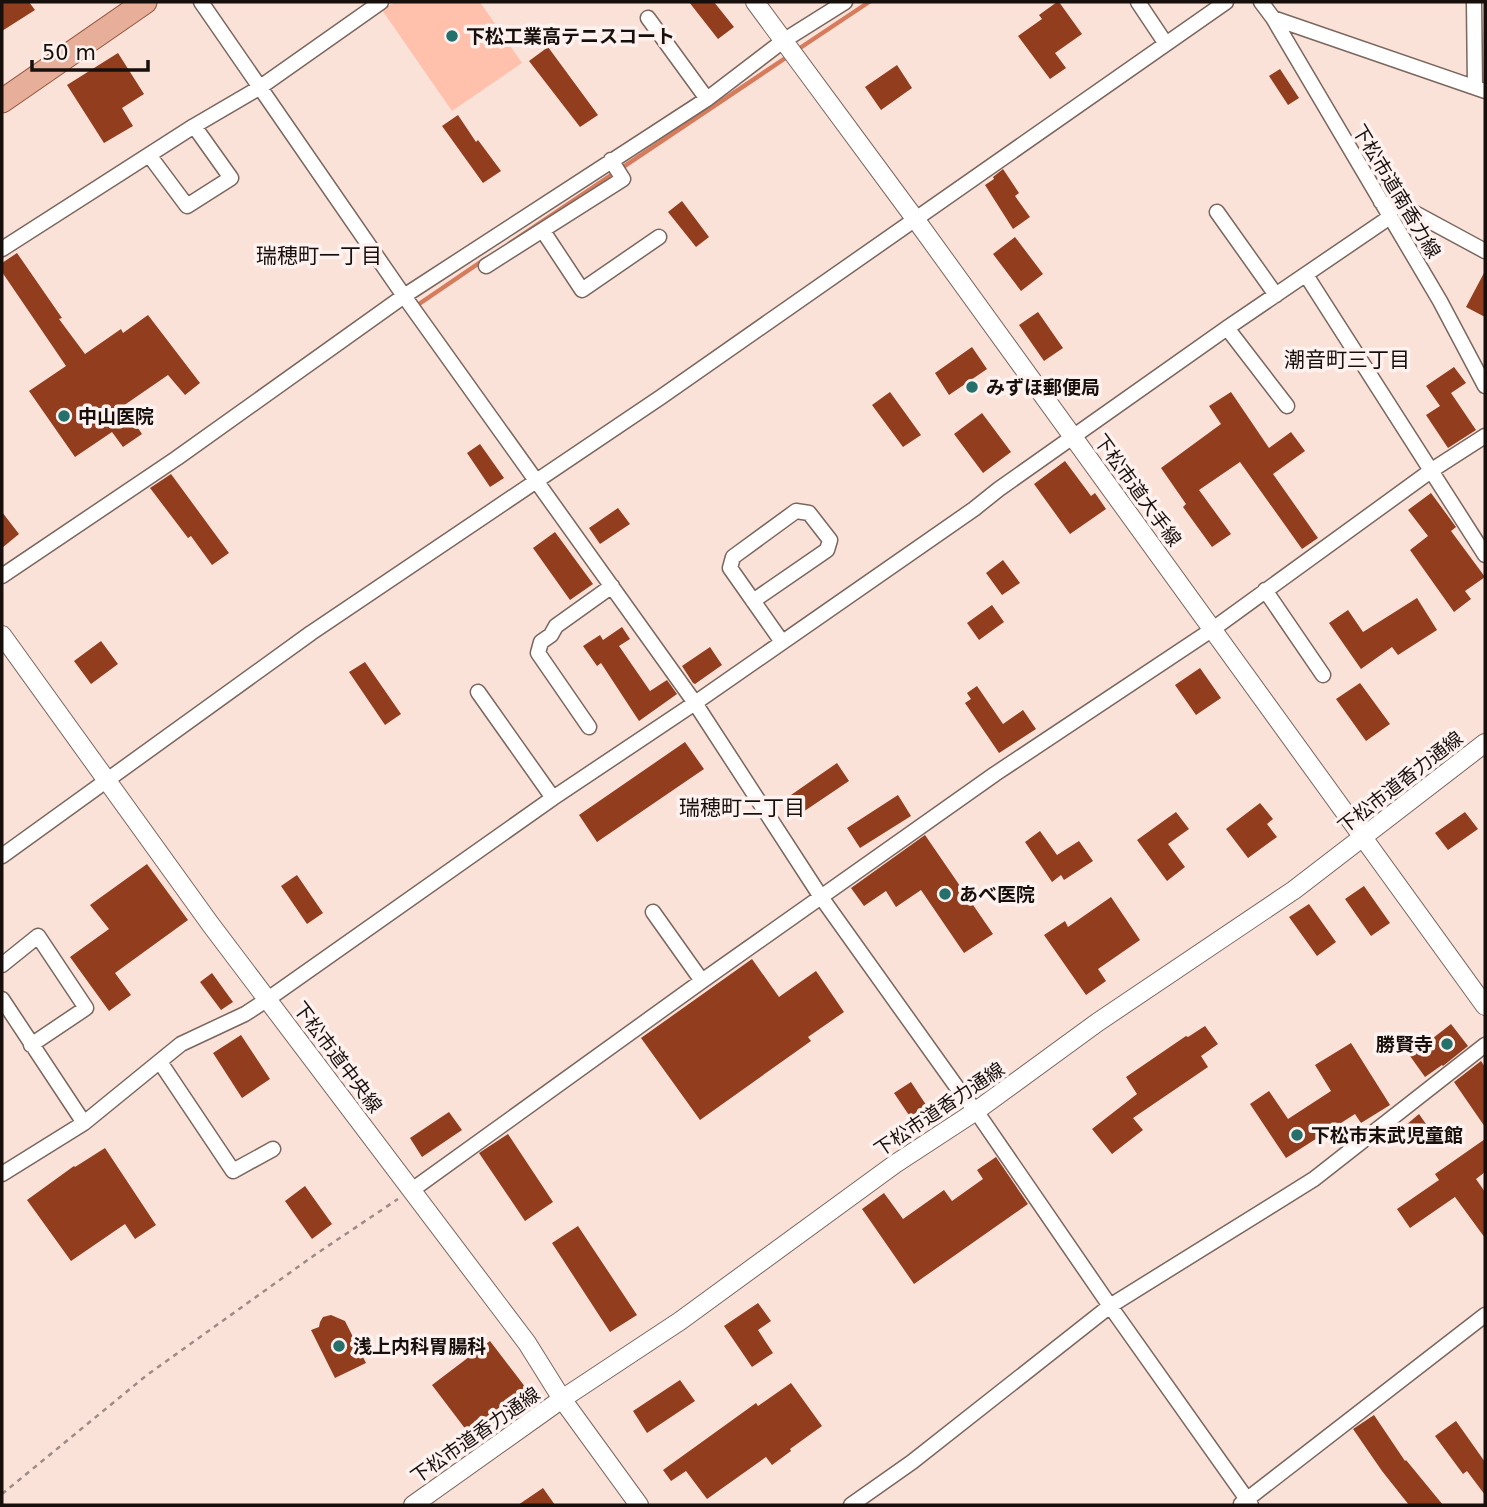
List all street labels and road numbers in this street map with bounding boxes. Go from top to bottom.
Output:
street label: 下松市道南香力線 [1348,120,1446,262]
street label: 下松市道大手線 [1090,430,1186,550]
street label: 下松市道香力通線 [1333,727,1467,837]
street label: 下松市道中央線 [289,997,387,1117]
street label: 下松市道香力通線 [870,1057,1008,1161]
street label: 下松市道香力通線 [406,1382,544,1488]

